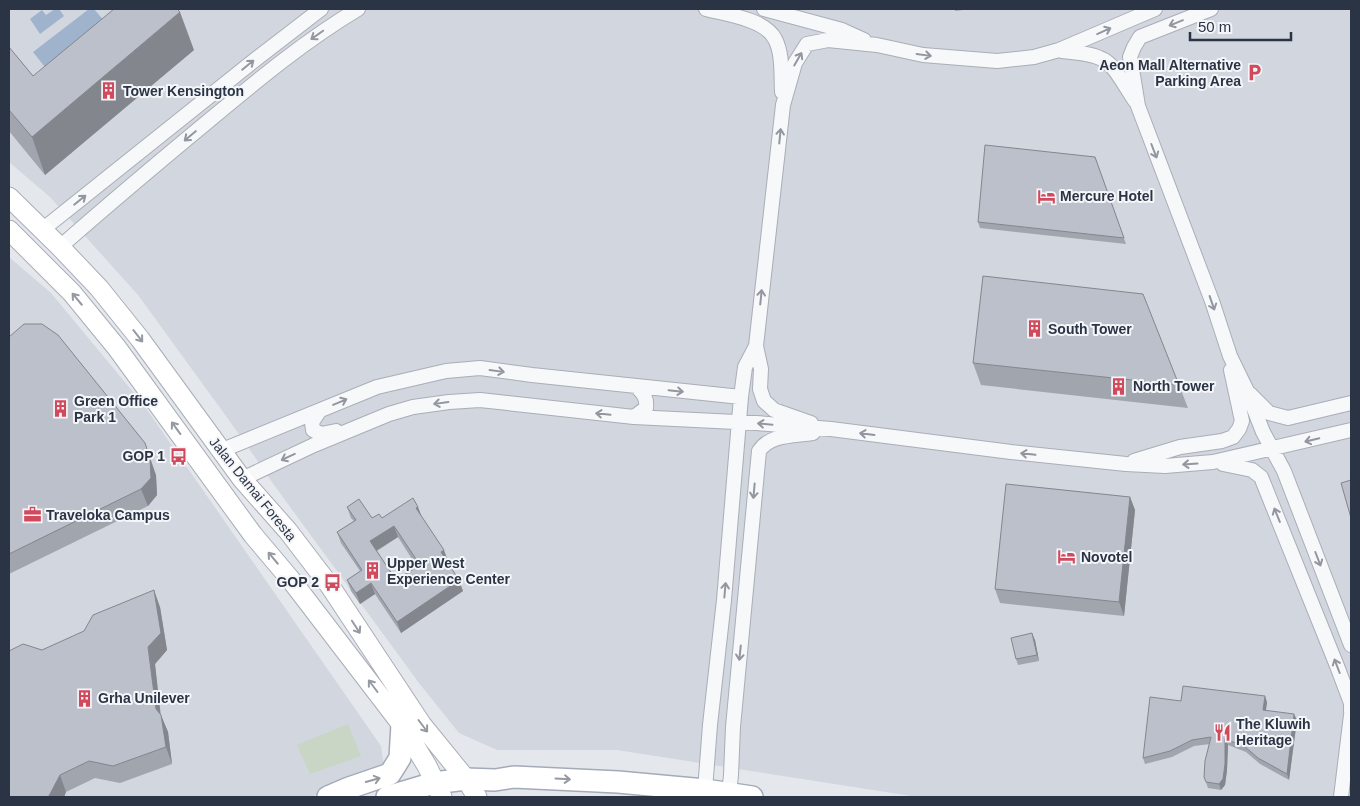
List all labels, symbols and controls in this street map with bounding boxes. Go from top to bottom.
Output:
scale bar [1190,10,1291,42]
text: 50 m [1198,18,1231,35]
one-way arrow [1169,19,1184,28]
one-way arrow [1096,25,1111,35]
one-way arrow [310,30,324,40]
one-way arrow [916,50,932,60]
one-way arrow [793,52,803,67]
place label: Aeon Mall Alternative Parking Area [1099,57,1241,89]
one-way arrow [241,60,254,71]
parking icon: Aeon Mall Alternative Parking Area [1245,63,1265,83]
building icon: Tower Kensington [99,81,119,101]
place label: Tower Kensington [123,83,244,99]
one-way arrow [775,128,785,144]
one-way arrow [184,131,197,142]
one-way arrow [1151,144,1160,159]
hotel icon: Mercure Hotel [1036,186,1056,206]
place label: Mercure Hotel [1060,188,1153,204]
one-way arrow [74,194,87,205]
one-way arrow [756,290,766,306]
one-way arrow [71,292,83,305]
one-way arrow [1208,295,1217,311]
building icon: South Tower [1024,319,1044,339]
place label: South Tower [1048,321,1132,337]
one-way arrow [133,329,144,342]
one-way arrow [489,366,505,376]
building icon: North Tower [1109,376,1129,396]
place label: North Tower [1133,378,1215,394]
one-way arrow [668,386,684,396]
place label: Green Office Park 1 [74,393,158,425]
one-way arrow [332,396,347,406]
one-way arrow [433,398,449,408]
building icon: Green Office Park 1 [50,399,70,419]
one-way arrow [595,409,611,419]
one-way arrow [757,419,773,429]
one-way arrow [171,421,181,435]
one-way arrow [859,429,875,439]
street label: Jalan Damai Foresta [206,434,300,544]
one-way arrow [1304,435,1320,445]
bus stop icon: GOP 1 [169,446,189,466]
place label: GOP 1 [122,448,165,464]
one-way arrow [1020,449,1036,459]
one-way arrow [281,452,296,462]
one-way arrow [1182,460,1198,469]
one-way arrow [750,483,759,499]
office icon: Traveloka Campus [22,505,42,525]
place label: Traveloka Campus [46,507,170,523]
one-way arrow [1271,508,1281,523]
hotel icon: Novotel [1057,547,1077,567]
place label: Novotel [1081,549,1132,565]
one-way arrow [1314,550,1323,566]
one-way arrow [267,552,278,565]
place label: Upper West Experience Center [387,555,510,587]
building icon: Upper West Experience Center [363,561,383,581]
bus stop icon: GOP 2 [323,572,343,592]
place label: GOP 2 [276,574,319,590]
one-way arrow [721,582,730,598]
one-way arrow [352,619,362,633]
one-way arrow [735,645,745,661]
one-way arrow [1332,659,1341,674]
one-way arrow [368,679,378,693]
building icon: Grha Unilever [74,688,94,708]
place label: Grha Unilever [98,690,190,706]
place label: The Kluwih Heritage [1236,716,1311,748]
one-way arrow [418,719,428,733]
restaurant icon: The Kluwih Heritage [1212,722,1232,742]
one-way arrow [365,774,381,784]
one-way arrow [555,775,571,784]

